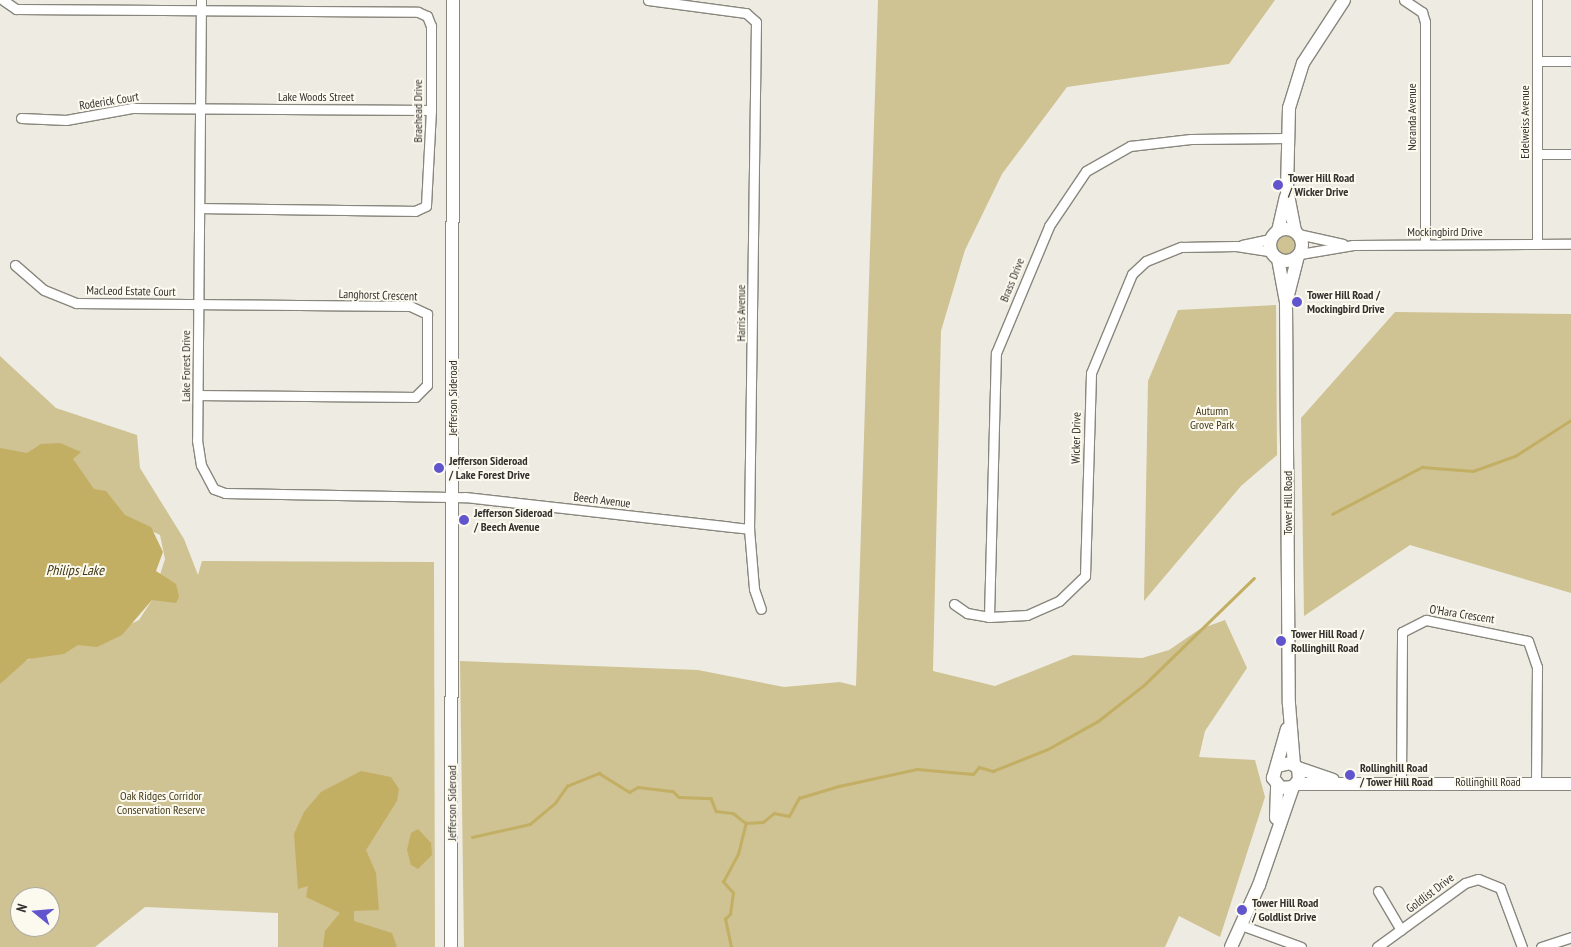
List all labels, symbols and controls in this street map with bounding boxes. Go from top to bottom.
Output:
street label: Braehead Drive [411,79,425,143]
street label: Noranda Avenue [1405,83,1419,151]
street label: Edelweiss Avenue [1518,85,1532,159]
street label: Roderick Court [78,89,140,113]
street label: Lake Woods Street [278,90,354,104]
place label: Tower Hill Road / Wicker Drive [1288,171,1354,199]
marker: Tower Hill Road / Wicker Drive [1272,179,1284,191]
street label: Mockingbird Drive [1407,225,1483,239]
street label: Brass Drive [997,256,1027,304]
street label: MacLeod Estate Court [86,283,176,299]
street label: Harris Avenue [734,284,748,342]
street label: Langhorst Crescent [338,286,418,304]
place label: Tower Hill Road / Mockingbird Drive [1307,288,1385,316]
marker: Tower Hill Road / Mockingbird Drive [1291,296,1303,308]
street label: Lake Forest Drive [179,330,193,402]
street label: Jefferson Sideroad [446,360,460,436]
park label: Autumn Grove Park [1190,404,1234,432]
street label: Wicker Drive [1068,412,1084,464]
place label: Jefferson Sideroad / Lake Forest Drive [449,454,530,482]
marker: Jefferson Sideroad / Lake Forest Drive [433,462,445,474]
street label: Tower Hill Road [1281,471,1295,535]
street label: Beech Avenue [572,489,632,511]
place label: Jefferson Sideroad / Beech Avenue [474,506,553,534]
marker: Jefferson Sideroad / Beech Avenue [458,514,470,526]
water label: Philips Lake [46,562,104,578]
street label: O'Hara Crescent [1429,602,1495,626]
place label: Tower Hill Road / Rollinghill Road [1291,627,1364,655]
marker: Tower Hill Road / Rollinghill Road [1275,635,1287,647]
place label: Rollinghill Road / Tower Hill Road [1360,761,1433,789]
street label: Jefferson Sideroad [445,765,459,841]
marker: Rollinghill Road / Tower Hill Road [1344,769,1356,781]
street label: Rollinghill Road [1455,775,1521,789]
park label: Oak Ridges Corridor Conservation Reserve [117,789,205,817]
street label: Goldlist Drive [1403,870,1457,916]
north arrow [10,887,60,937]
place label: Tower Hill Road / Goldlist Drive [1252,896,1318,924]
text: N [12,902,31,914]
marker: Tower Hill Road / Goldlist Drive [1236,904,1248,916]

